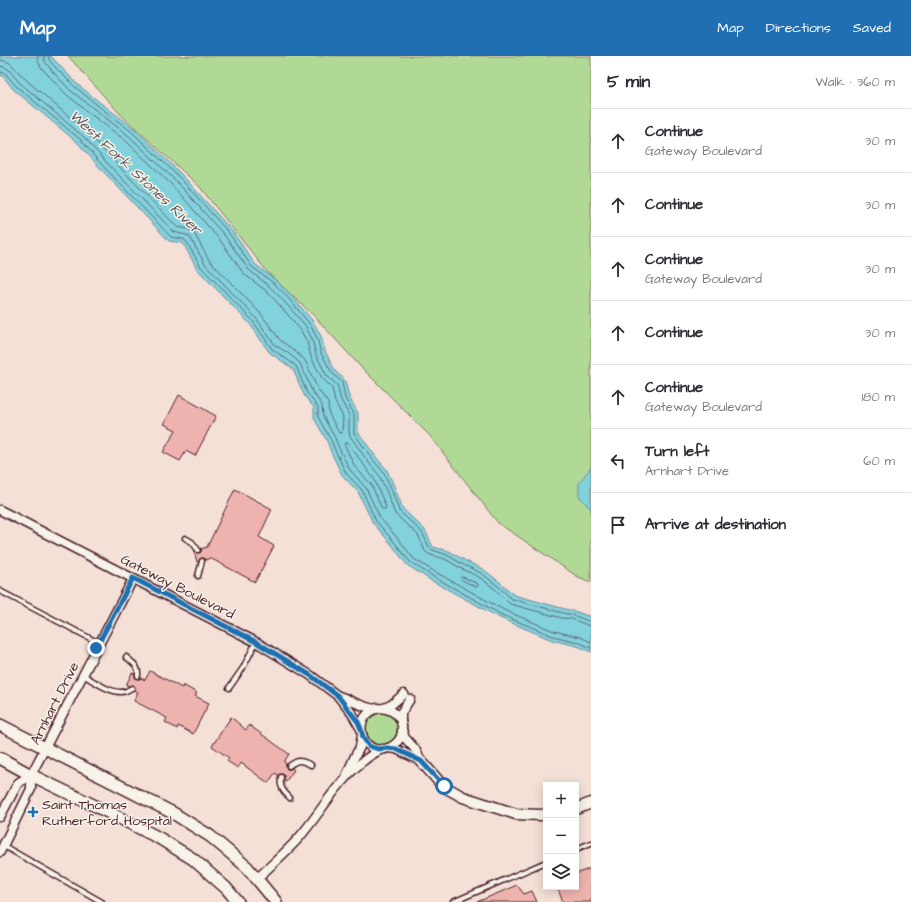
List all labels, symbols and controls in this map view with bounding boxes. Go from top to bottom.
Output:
text: Map [20,15,56,42]
text: Map [717,18,744,38]
text: Directions [766,18,831,38]
text: Saved [853,18,891,38]
text: 5 min [607,70,650,94]
text: Walk · 360 m [816,73,895,91]
water label: West Fork Stones River [65,105,208,241]
text: Continue [645,121,703,142]
icon: ahead [607,130,629,152]
text: 30 m [865,132,895,150]
text: Gateway Boulevard [645,142,762,160]
icon: ahead [607,194,629,216]
text: Continue [645,194,703,215]
text: 30 m [865,196,895,214]
text: Continue [645,249,703,270]
icon: ahead [607,258,629,280]
text: 30 m [865,260,895,278]
text: Gateway Boulevard [645,270,762,288]
icon: ahead [607,322,629,344]
text: Continue [645,322,703,343]
text: 30 m [865,324,895,342]
text: Continue [645,377,703,398]
icon: ahead [607,386,629,408]
text: 180 m [861,388,895,406]
text: Gateway Boulevard [645,398,762,416]
text: Turn left [645,441,709,462]
icon: left [607,450,629,472]
text: 60 m [863,452,895,470]
text: Arnhart Drive [645,462,729,480]
icon: arrive [607,514,629,536]
text: Arrive at destination [645,514,786,535]
street label: Gateway Boulevard [117,549,238,624]
route end [87,639,105,657]
street label: Arnhart Drive [25,658,85,748]
route start [435,777,453,795]
map controls [543,782,579,890]
button: + [543,782,579,818]
place label: Saint Thomas Rutherford Hospital [42,795,172,831]
marker: Saint Thomas Rutherford Hospital [27,806,39,818]
button: − [543,818,579,854]
button: layers [543,854,579,890]

